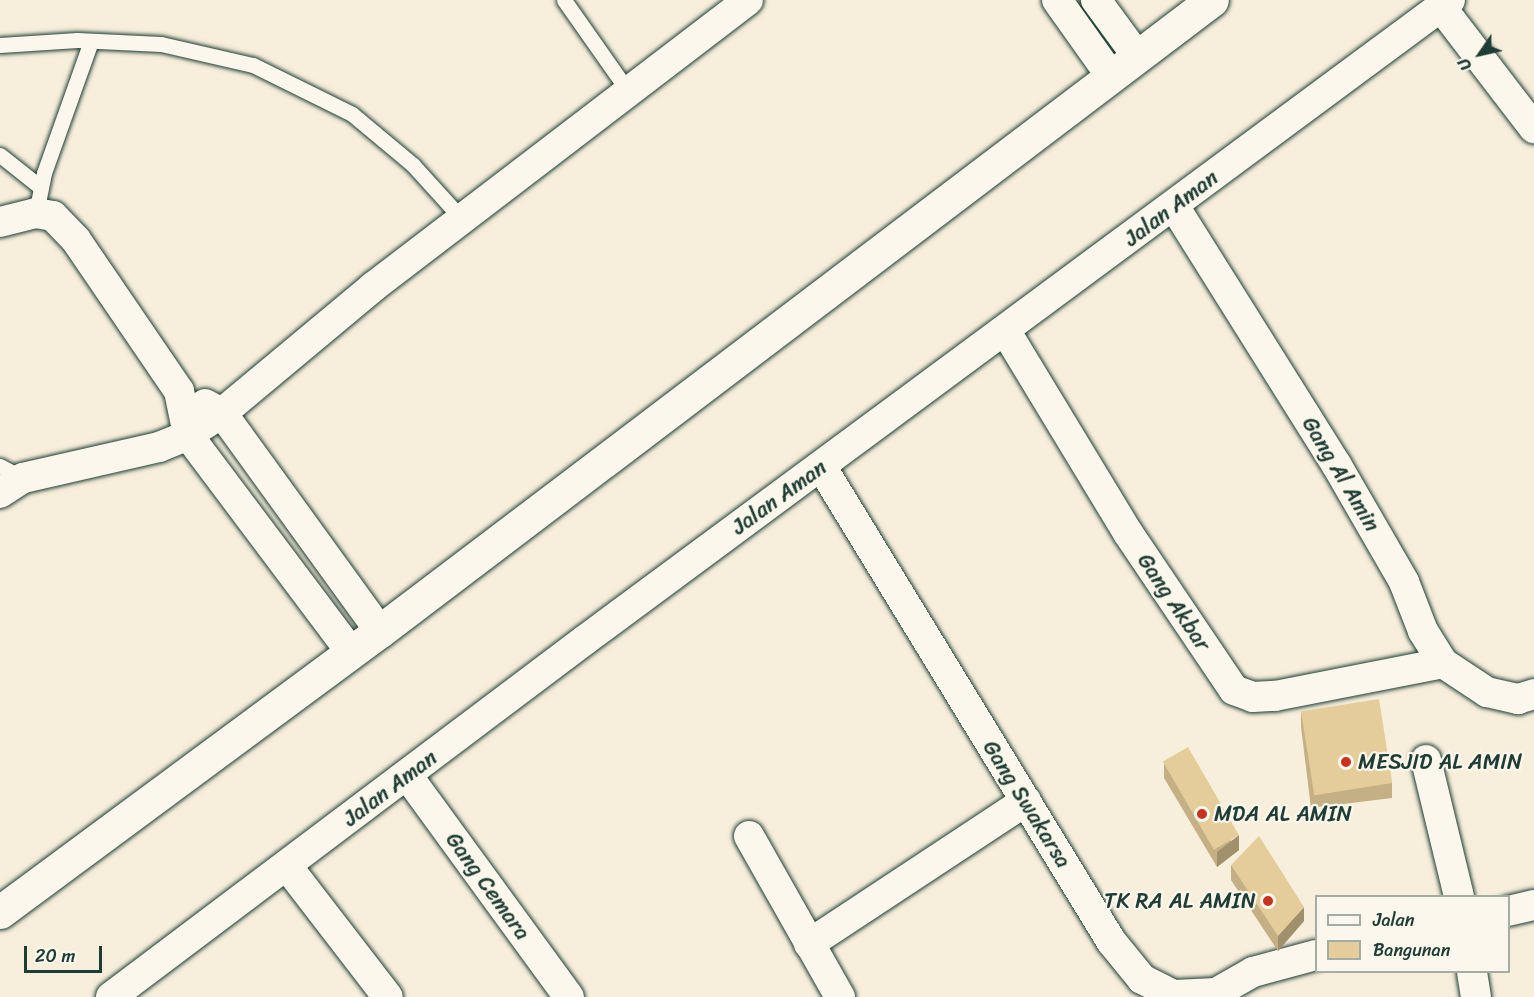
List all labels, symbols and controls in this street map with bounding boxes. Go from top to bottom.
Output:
north arrow [1450,24,1510,84]
text: U [1450,52,1480,77]
street label: Jalan Aman [1119,164,1223,252]
street label: Gang Al Amin [1296,412,1386,536]
street label: Jalan Aman [727,454,831,540]
street label: Gang Akbar [1132,548,1216,656]
street label: Gang Swakarsa [977,735,1077,873]
street label: Jalan Aman [338,744,442,832]
place label: MESJID AL AMIN [1358,749,1523,775]
marker: MESJID AL AMIN [1339,755,1353,769]
place label: MDA AL AMIN [1214,801,1350,827]
marker: MDA AL AMIN [1195,807,1209,821]
street label: Gang Cemara [440,827,536,945]
place label: TK RA AL AMIN [1106,888,1256,914]
marker: TK RA AL AMIN [1261,894,1275,908]
legend [1315,895,1510,973]
text: Jalan [1373,904,1414,936]
scale bar [27,934,105,972]
text: Bangunan [1373,934,1450,966]
text: 20 m [35,940,75,972]

